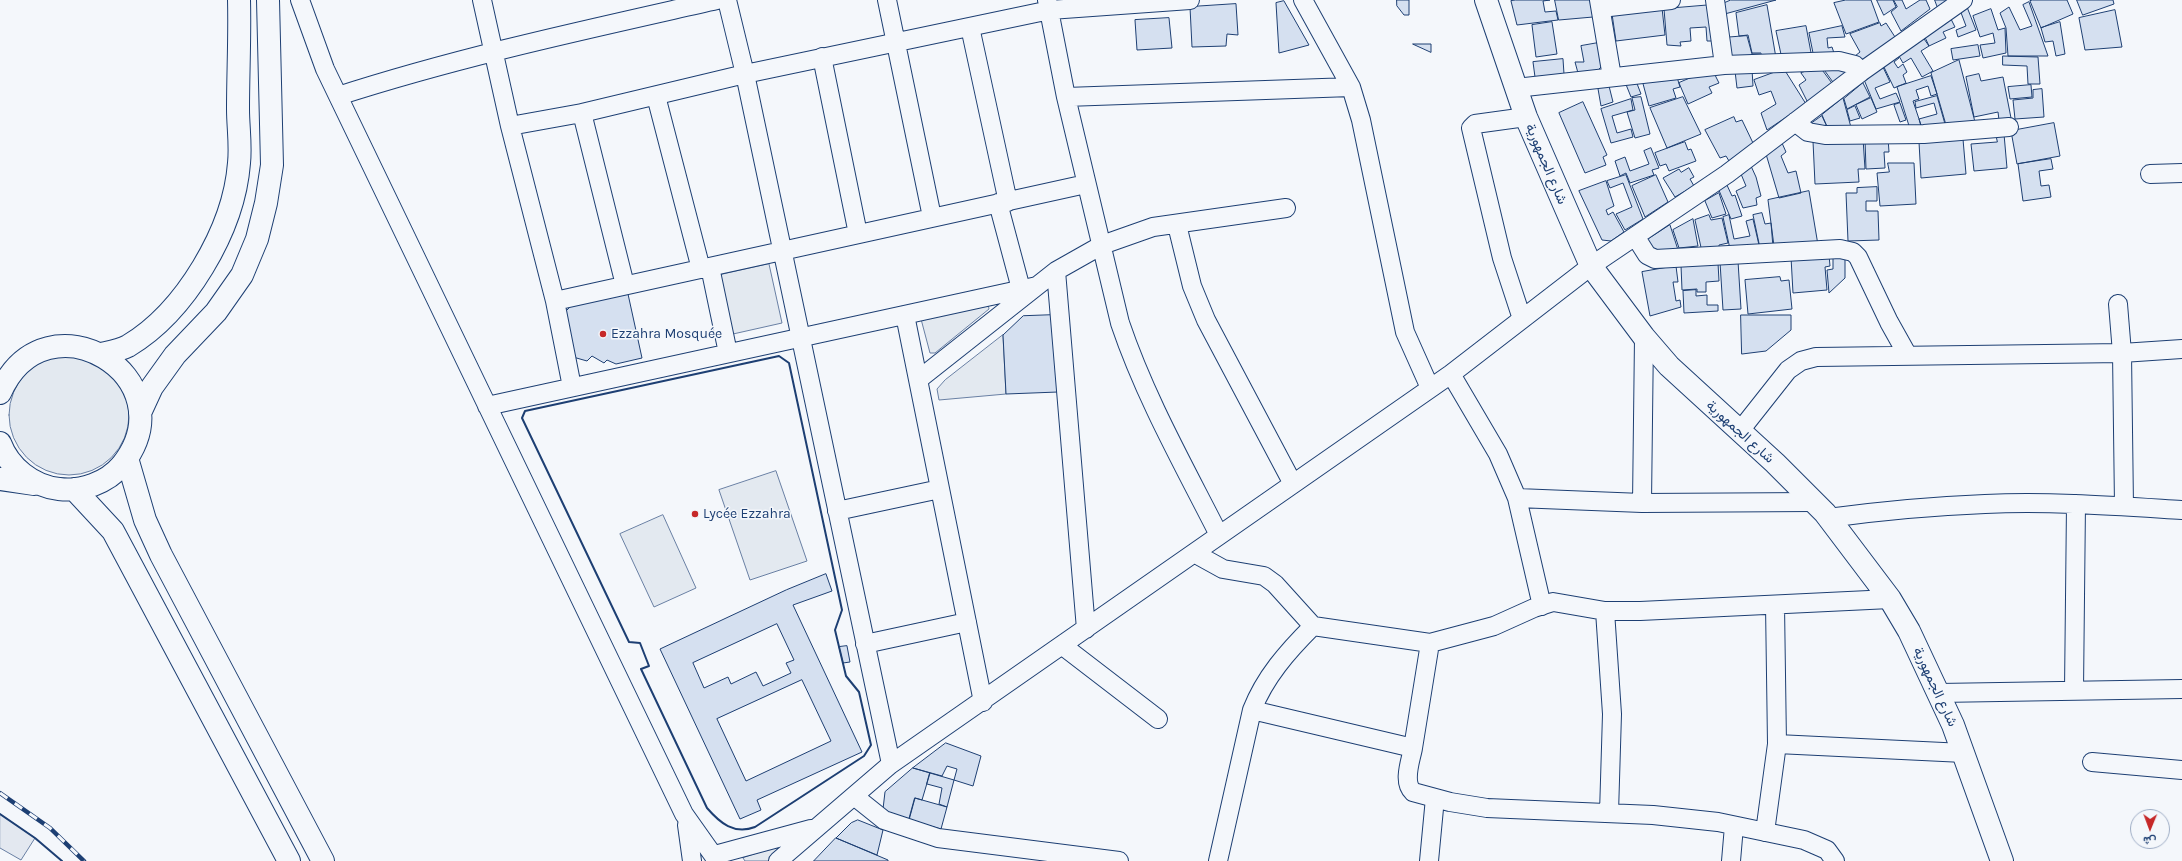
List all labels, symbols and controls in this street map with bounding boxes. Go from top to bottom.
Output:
street label: شارع الجمهورية [1521,121,1571,207]
place label: Ezzahra Mosquée [611,326,722,342]
marker: Ezzahra Mosquée [598,329,608,339]
street label: شارع الجمهورية [1702,397,1778,467]
place label: Lycée Ezzahra [703,506,791,522]
marker: Lycée Ezzahra [690,509,700,519]
street label: شارع الجمهورية [1909,645,1961,729]
north arrow [2130,809,2170,849]
text: ش [2143,834,2157,847]

